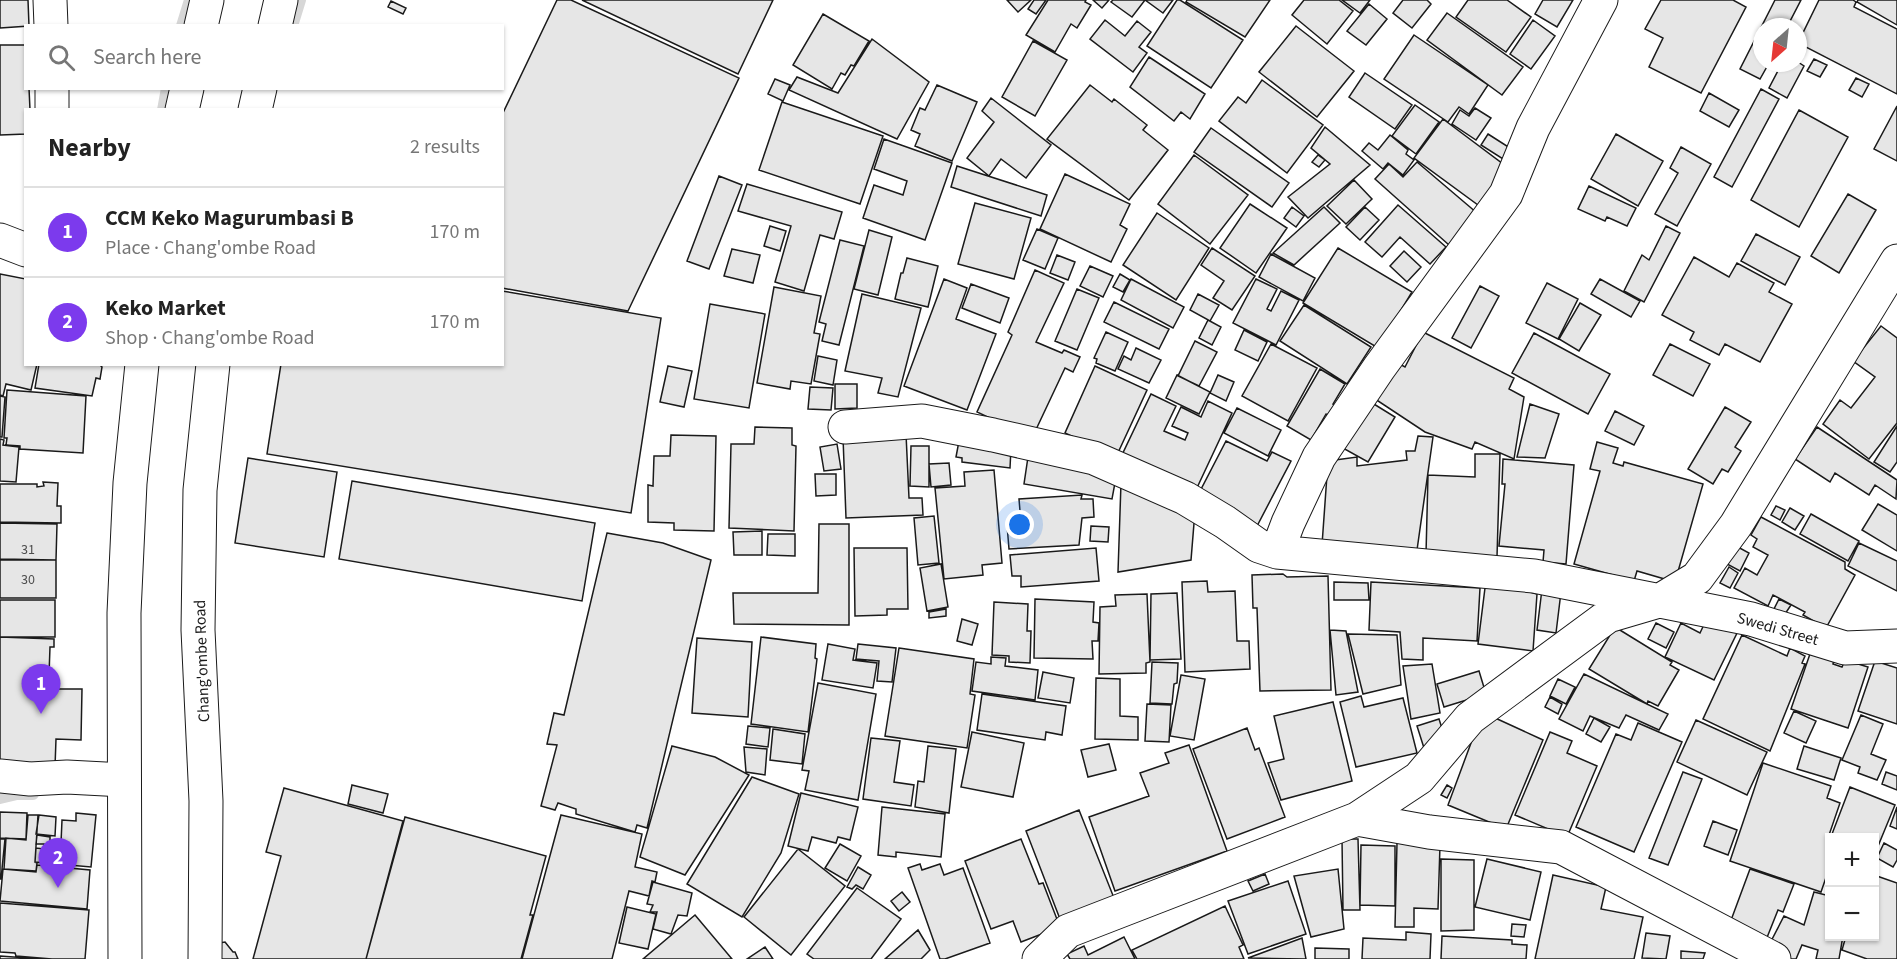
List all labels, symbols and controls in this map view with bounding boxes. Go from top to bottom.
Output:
north arrow [1753,18,1807,72]
search box [24,24,504,90]
icon: search [45,41,78,74]
text: Search here [93,41,201,73]
text: Nearby [48,129,131,166]
text: 2 results [410,133,480,161]
text: CCM Keko Magurumbasi B [105,202,354,234]
text: 1 [62,218,73,246]
text: 170 m [430,218,480,246]
text: Place · Chang'ombe Road [105,234,316,262]
text: Keko Market [105,292,226,324]
text: 2 [62,308,73,336]
text: 170 m [430,308,480,336]
text: Shop · Chang'ombe Road [105,324,315,352]
your location [1005,510,1034,539]
house number: 31 [21,540,35,560]
house number: 30 [21,570,35,590]
street label: Chang'ombe Road [189,599,215,723]
street label: Swedi Street [1734,607,1822,651]
pin: 1 [22,664,60,714]
map controls [1825,833,1879,941]
button: + [1825,833,1879,887]
pin: 2 [38,838,78,888]
button: − [1825,887,1879,941]

